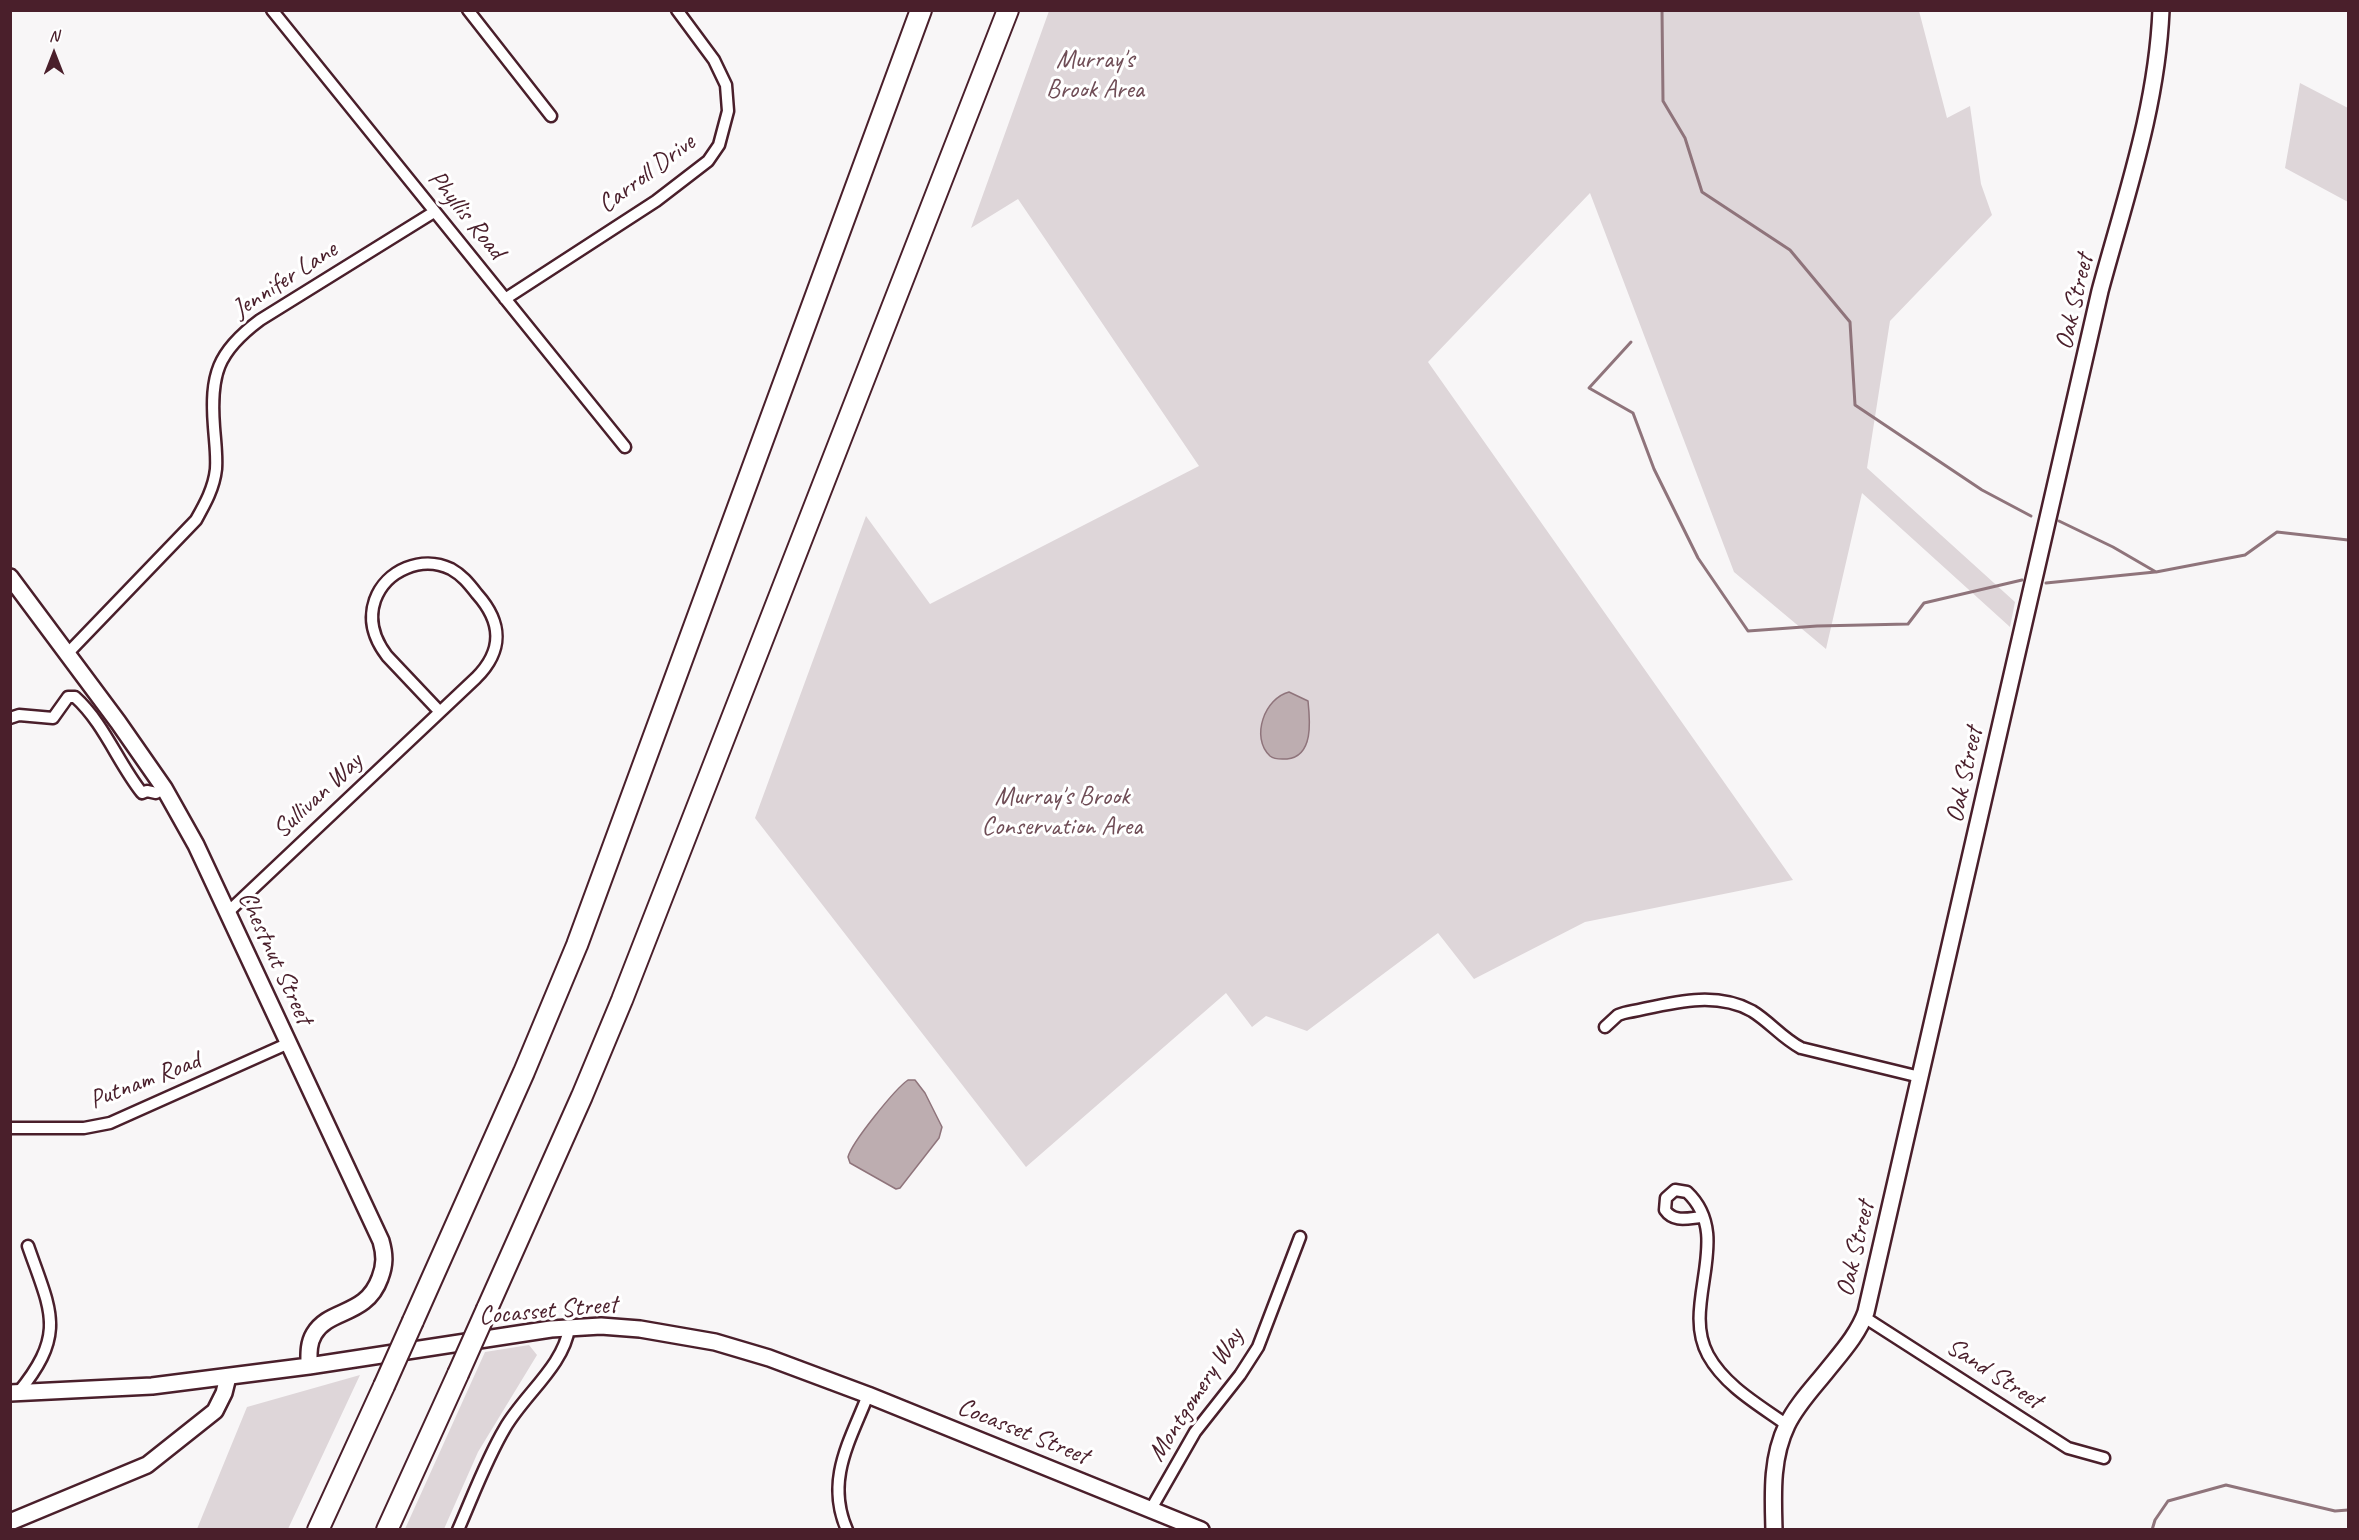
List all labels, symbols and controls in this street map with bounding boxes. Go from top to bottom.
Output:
north arrow [24,24,84,84]
text: N [49,26,59,46]
park label: Murray's Brook Area [1046,44,1144,106]
street label: Carroll Drive [592,127,702,221]
street label: Phyllis Road [421,164,511,266]
street label: Jennifer Lane [227,235,343,325]
street label: Oak Street [2049,251,2101,353]
street label: Oak Street [1940,724,1990,826]
street label: Sullivan Way [267,747,369,845]
park label: Murray's Brook Conservation Area [982,781,1142,843]
street label: Chestnut Street [231,887,319,1029]
street label: Putnam Road [85,1046,205,1116]
street label: Oak Street [1830,1198,1882,1300]
street label: Cocasset Street [477,1289,619,1333]
street label: Montgomery Way [1141,1323,1251,1467]
street label: Sand Street [1940,1331,2048,1417]
street label: Cocasset Street [953,1392,1093,1472]

